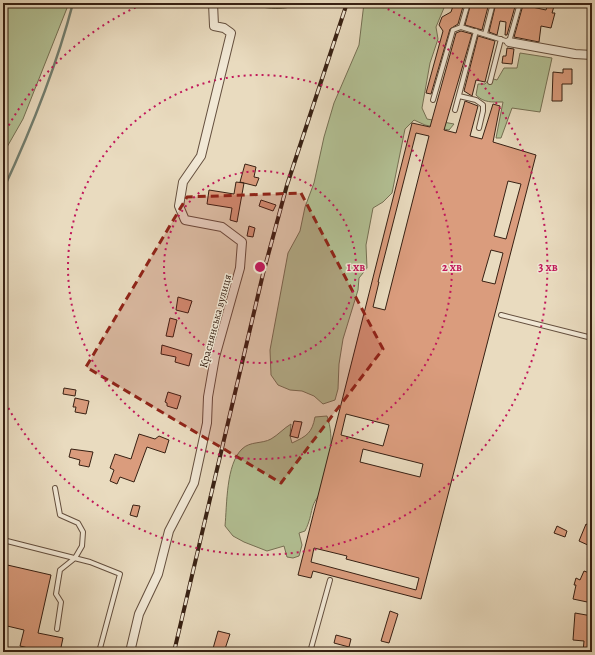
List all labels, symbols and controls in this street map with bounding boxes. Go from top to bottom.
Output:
text: 1 хв [347,259,365,275]
text: 2 хв [442,259,462,275]
text: 3 хв [538,259,558,275]
centre of rings [253,260,267,274]
street label: Краснянська вулиця [196,273,235,370]

